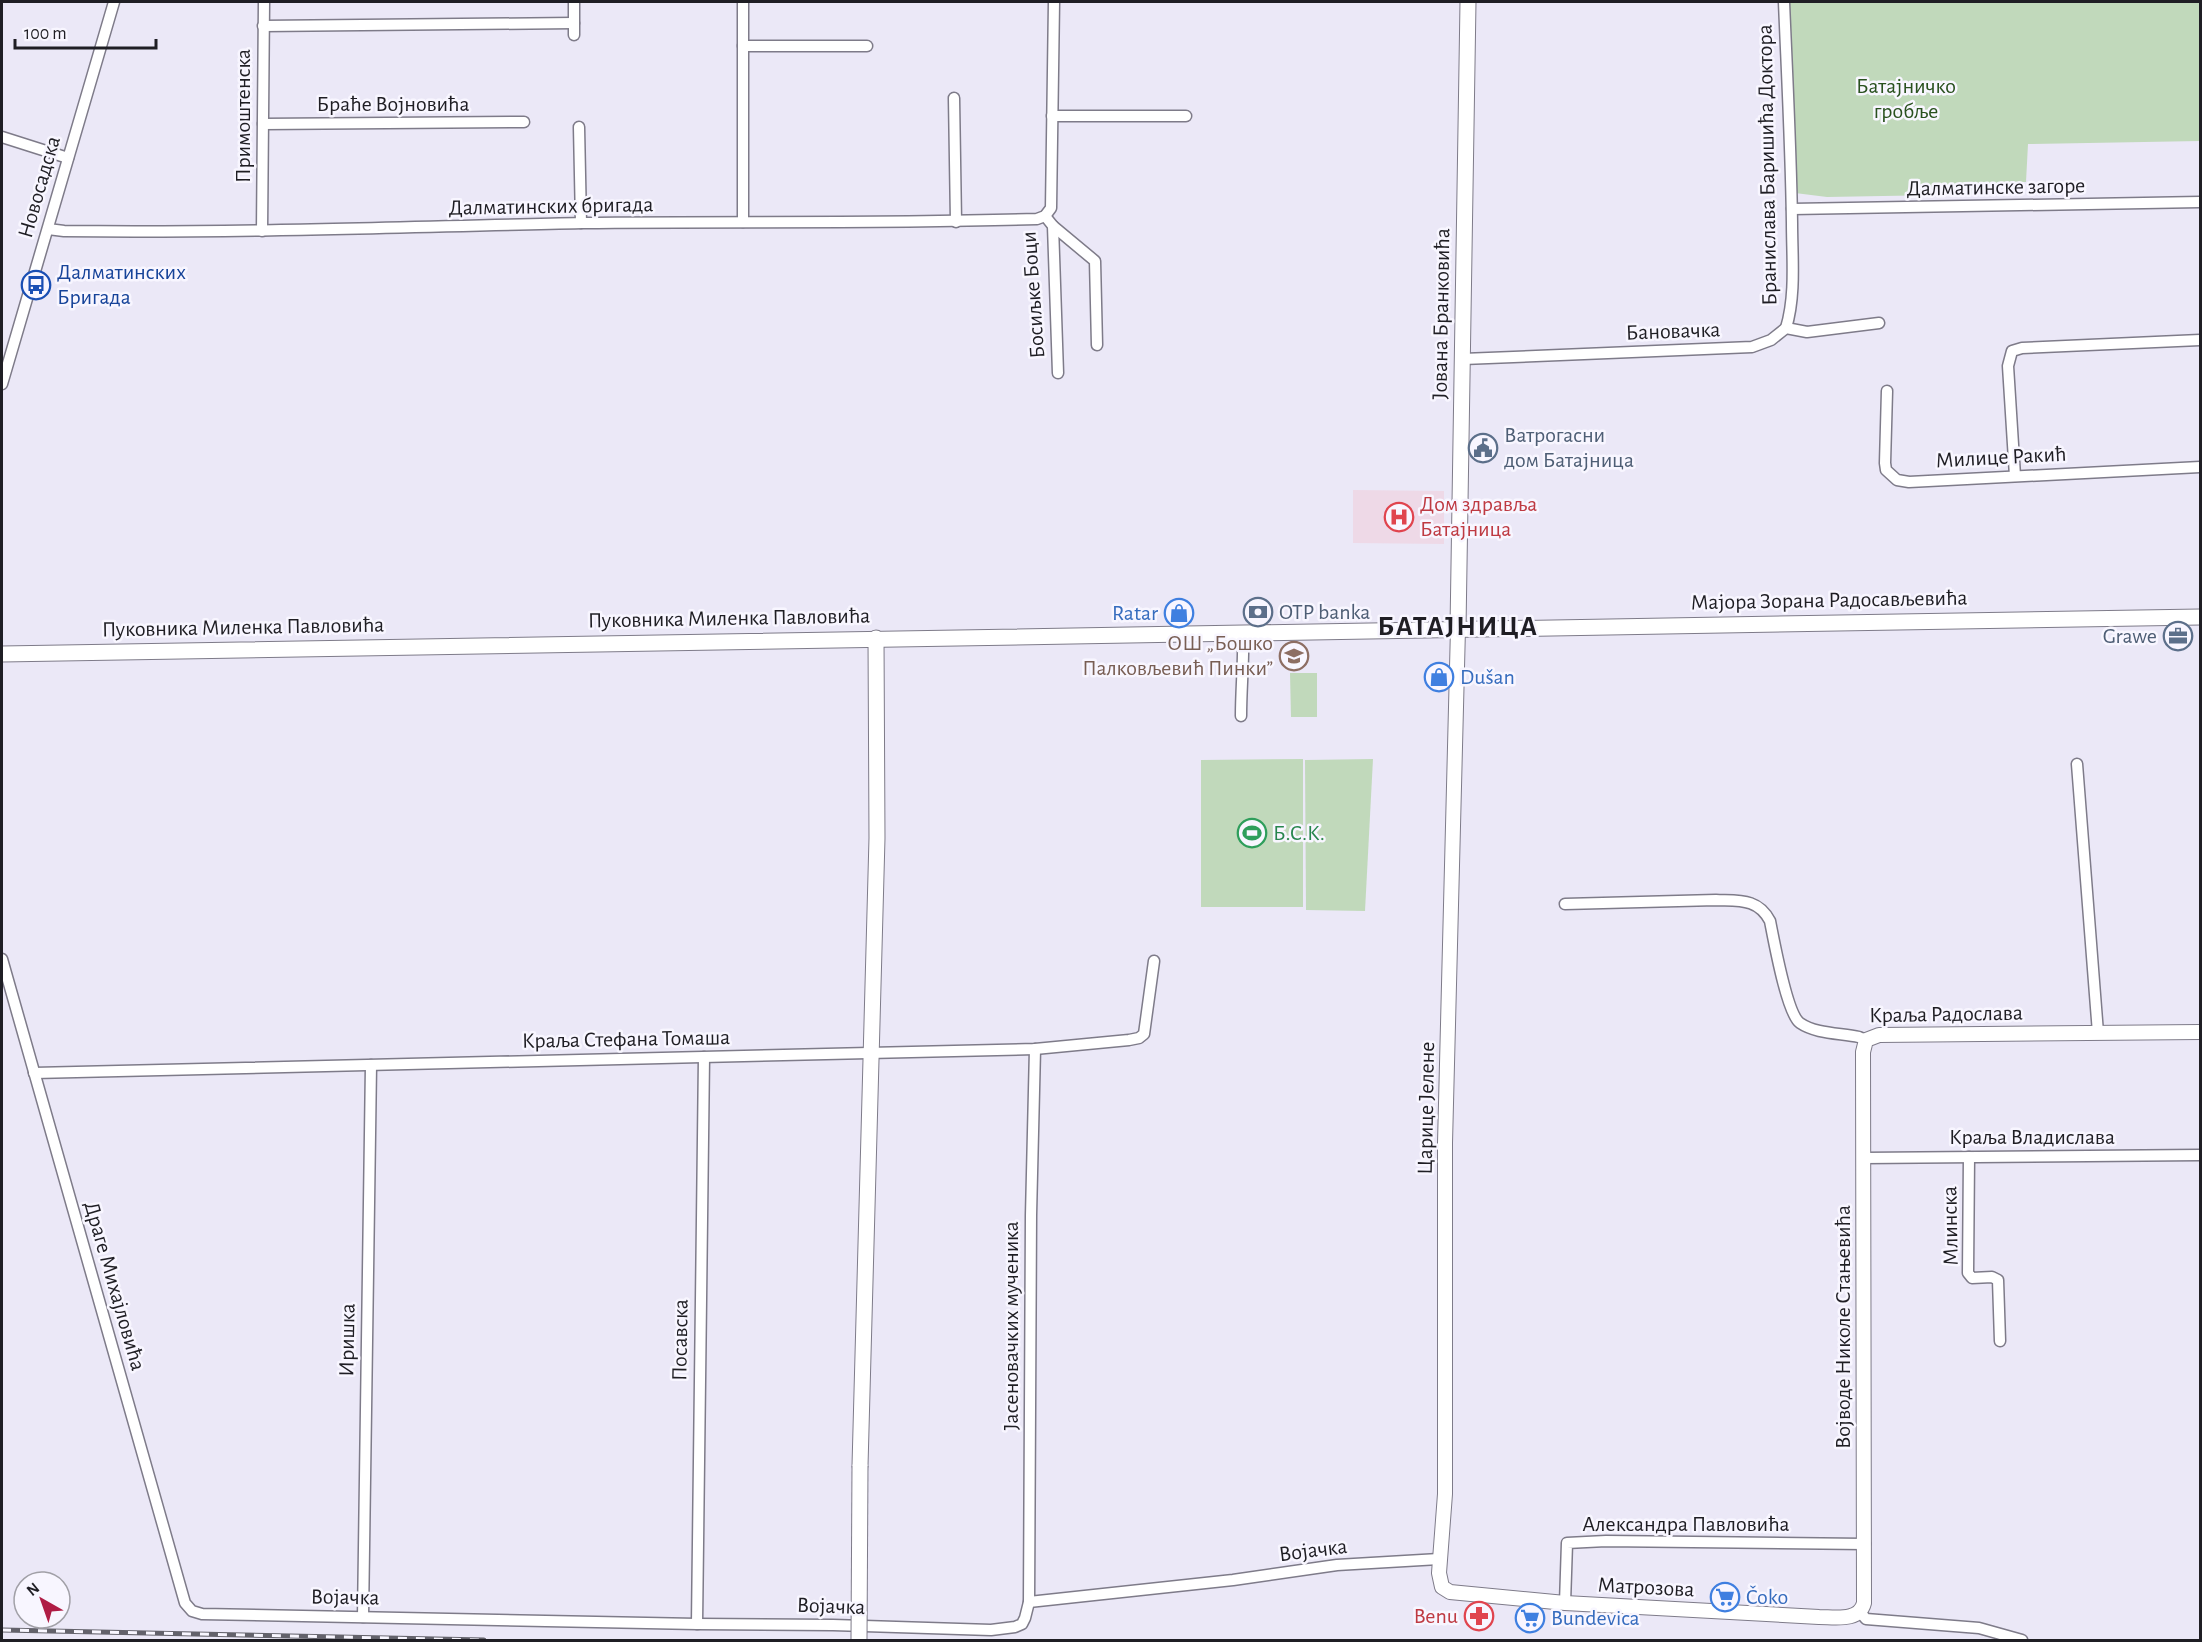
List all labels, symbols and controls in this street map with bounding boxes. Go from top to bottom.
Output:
scale bar [15,12,156,50]
street label: Бранислава Баришића Доктора [1754,24,1780,306]
text: 100 m [24,25,67,43]
street label: Примоштенска [232,49,254,183]
park label: Батајничко гробље [1856,75,1956,122]
street label: Браће Војновића [316,93,470,115]
street label: Новосадска [14,134,64,240]
street label: Далматинске загоре [1907,174,2085,200]
street label: Далматинских бригада [448,193,654,219]
street label: Јована Бранковића [1429,228,1453,400]
street label: Босиљке Боци [1018,231,1048,359]
place label: Далматинских Бригада [57,261,186,308]
bus stop icon: Далматинских Бригада [20,269,52,301]
street label: Бановачка [1625,318,1721,344]
place label: Ватрогасни дом Батајница [1504,424,1634,471]
public building icon: Ватрогасни дом Батајница [1467,432,1499,464]
street label: Милице Ракић [1935,443,2067,471]
place label: Дом здравља Батајница [1420,493,1537,540]
hospital icon: Дом здравља Батајница [1383,501,1415,533]
street label: Мајора Зорана Радосављевића [1690,587,1968,613]
bank icon: OTP banka [1242,596,1274,628]
shop icon: Ratar [1163,597,1195,629]
place label: OTP banka [1279,601,1370,623]
place label: Ratar [1112,602,1158,624]
street label: Пуковника Миленка Павловића [588,605,870,631]
district label: БАТАЈНИЦА [1377,613,1539,641]
street label: Пуковника Миленка Павловића [102,614,384,640]
office icon: Grawe [2162,620,2194,652]
place label: Grawe [2103,625,2157,647]
place label: ОШ „Бошко Палковљевић Пинки” [1082,632,1273,679]
school or university icon: ОШ „Бошко Палковљевић Пинки” [1278,640,1310,672]
shop icon: Dušan [1423,661,1455,693]
place label: Dušan [1460,666,1515,688]
sports icon: Б.С.К. [1236,817,1268,849]
place label: Б.С.К. [1273,822,1325,844]
street label: Краља Радослава [1869,1002,2023,1026]
street label: Краља Стефана Томаша [522,1026,730,1052]
street label: Царице Јелене [1414,1041,1438,1175]
street label: Краља Владислава [1949,1126,2115,1148]
street label: Млинска [1938,1186,1962,1266]
street label: Драге Михајловића [80,1199,150,1373]
street label: Војводе Николе Стањевића [1832,1205,1854,1449]
street label: Јасеновачких мученика [1000,1221,1022,1431]
street label: Посавска [668,1299,692,1381]
street label: Иришка [335,1303,359,1377]
street label: Александра Павловића [1582,1513,1790,1535]
street label: Војачка [1278,1535,1348,1565]
north arrow [12,1570,72,1630]
street label: Матрозова [1597,1573,1695,1601]
text: N [24,1580,42,1599]
supermarket icon: Čoko [1709,1581,1741,1613]
street label: Војачка [310,1585,380,1609]
place label: Čoko [1746,1585,1788,1608]
street label: Војачка [796,1594,866,1618]
pharmacy icon: Benu [1463,1600,1495,1632]
supermarket icon: Bundevica [1514,1602,1546,1634]
place label: Benu [1414,1605,1458,1627]
place label: Bundevica [1551,1607,1640,1629]

